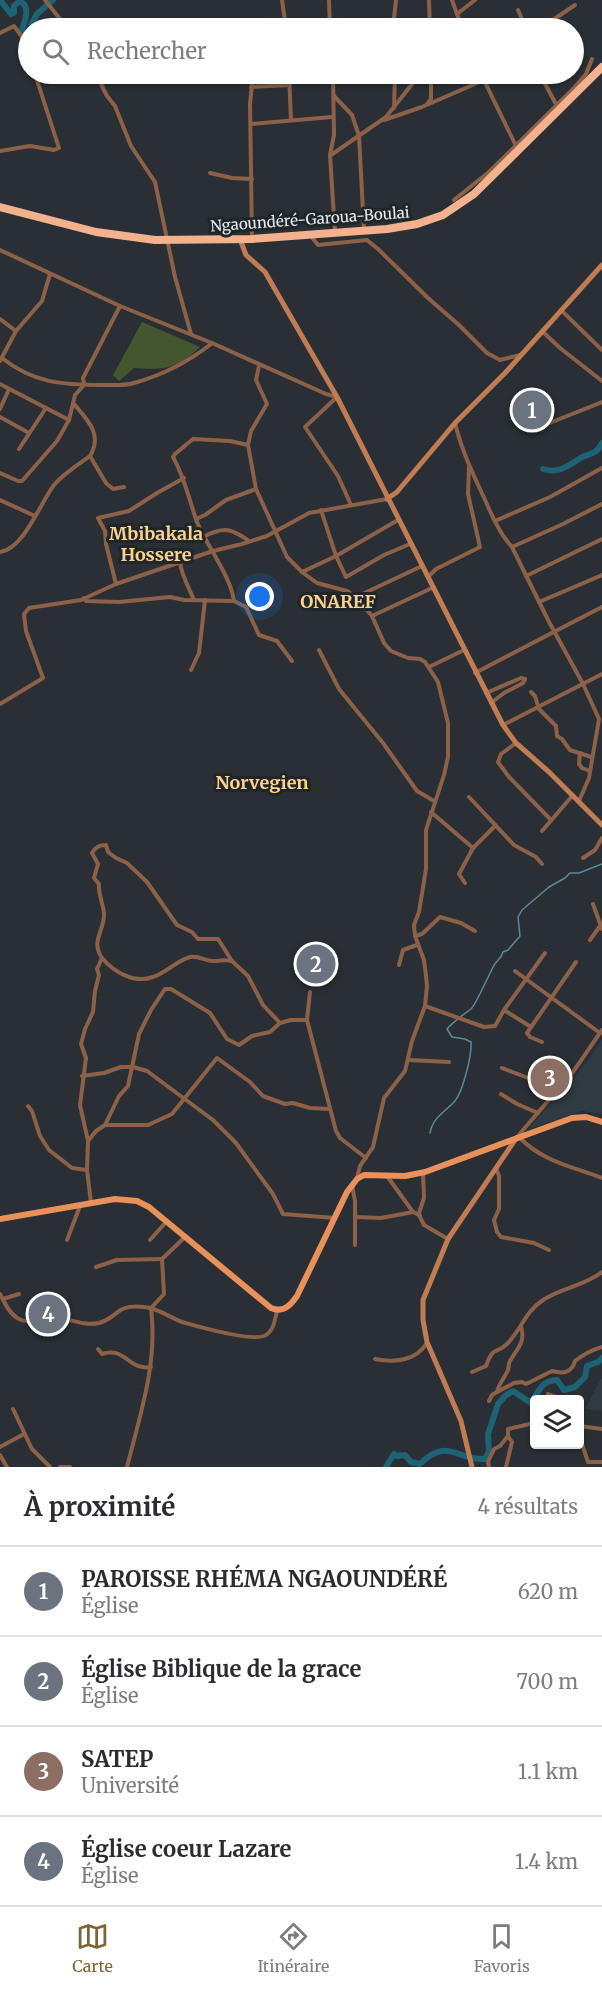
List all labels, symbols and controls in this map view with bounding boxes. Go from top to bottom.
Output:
search box [18,18,584,84]
icon: search [39,35,72,68]
text: Rechercher [87,37,207,65]
street label: Ngaoundéré-Garoua-Boulai [210,203,410,235]
pin: 1 [512,388,552,432]
district label: Mbibakala Hossere [109,522,203,566]
your location [245,582,274,611]
district label: ONAREF [300,590,376,613]
district label: Norvegien [215,771,309,794]
pin: 2 [296,942,336,986]
pin: 3 [530,1056,570,1100]
pin: 4 [28,1292,68,1336]
map controls [530,1395,584,1449]
button: layers [530,1395,584,1449]
text: À proximité [24,1490,175,1523]
text: 4 résultats [477,1494,578,1519]
text: PAROISSE RHÉMA NGAOUNDÉRÉ [81,1565,447,1593]
text: 1 [39,1579,48,1604]
text: 620 m [518,1579,578,1604]
text: Église [81,1593,139,1618]
text: Église Biblique de la grace [81,1655,361,1683]
text: 2 [38,1669,49,1694]
text: 700 m [517,1669,578,1694]
text: Église [81,1683,139,1708]
text: SATEP [81,1745,153,1773]
text: 3 [38,1759,49,1784]
text: 1.1 km [518,1759,578,1784]
text: Université [81,1773,179,1798]
text: Église coeur Lazare [81,1835,291,1863]
text: 4 [37,1849,50,1874]
text: 1.4 km [515,1849,578,1874]
text: Église [81,1863,139,1888]
tab: Carte [72,1920,113,1976]
tab: Itinéraire [257,1920,329,1976]
tab: Favoris [474,1920,530,1976]

